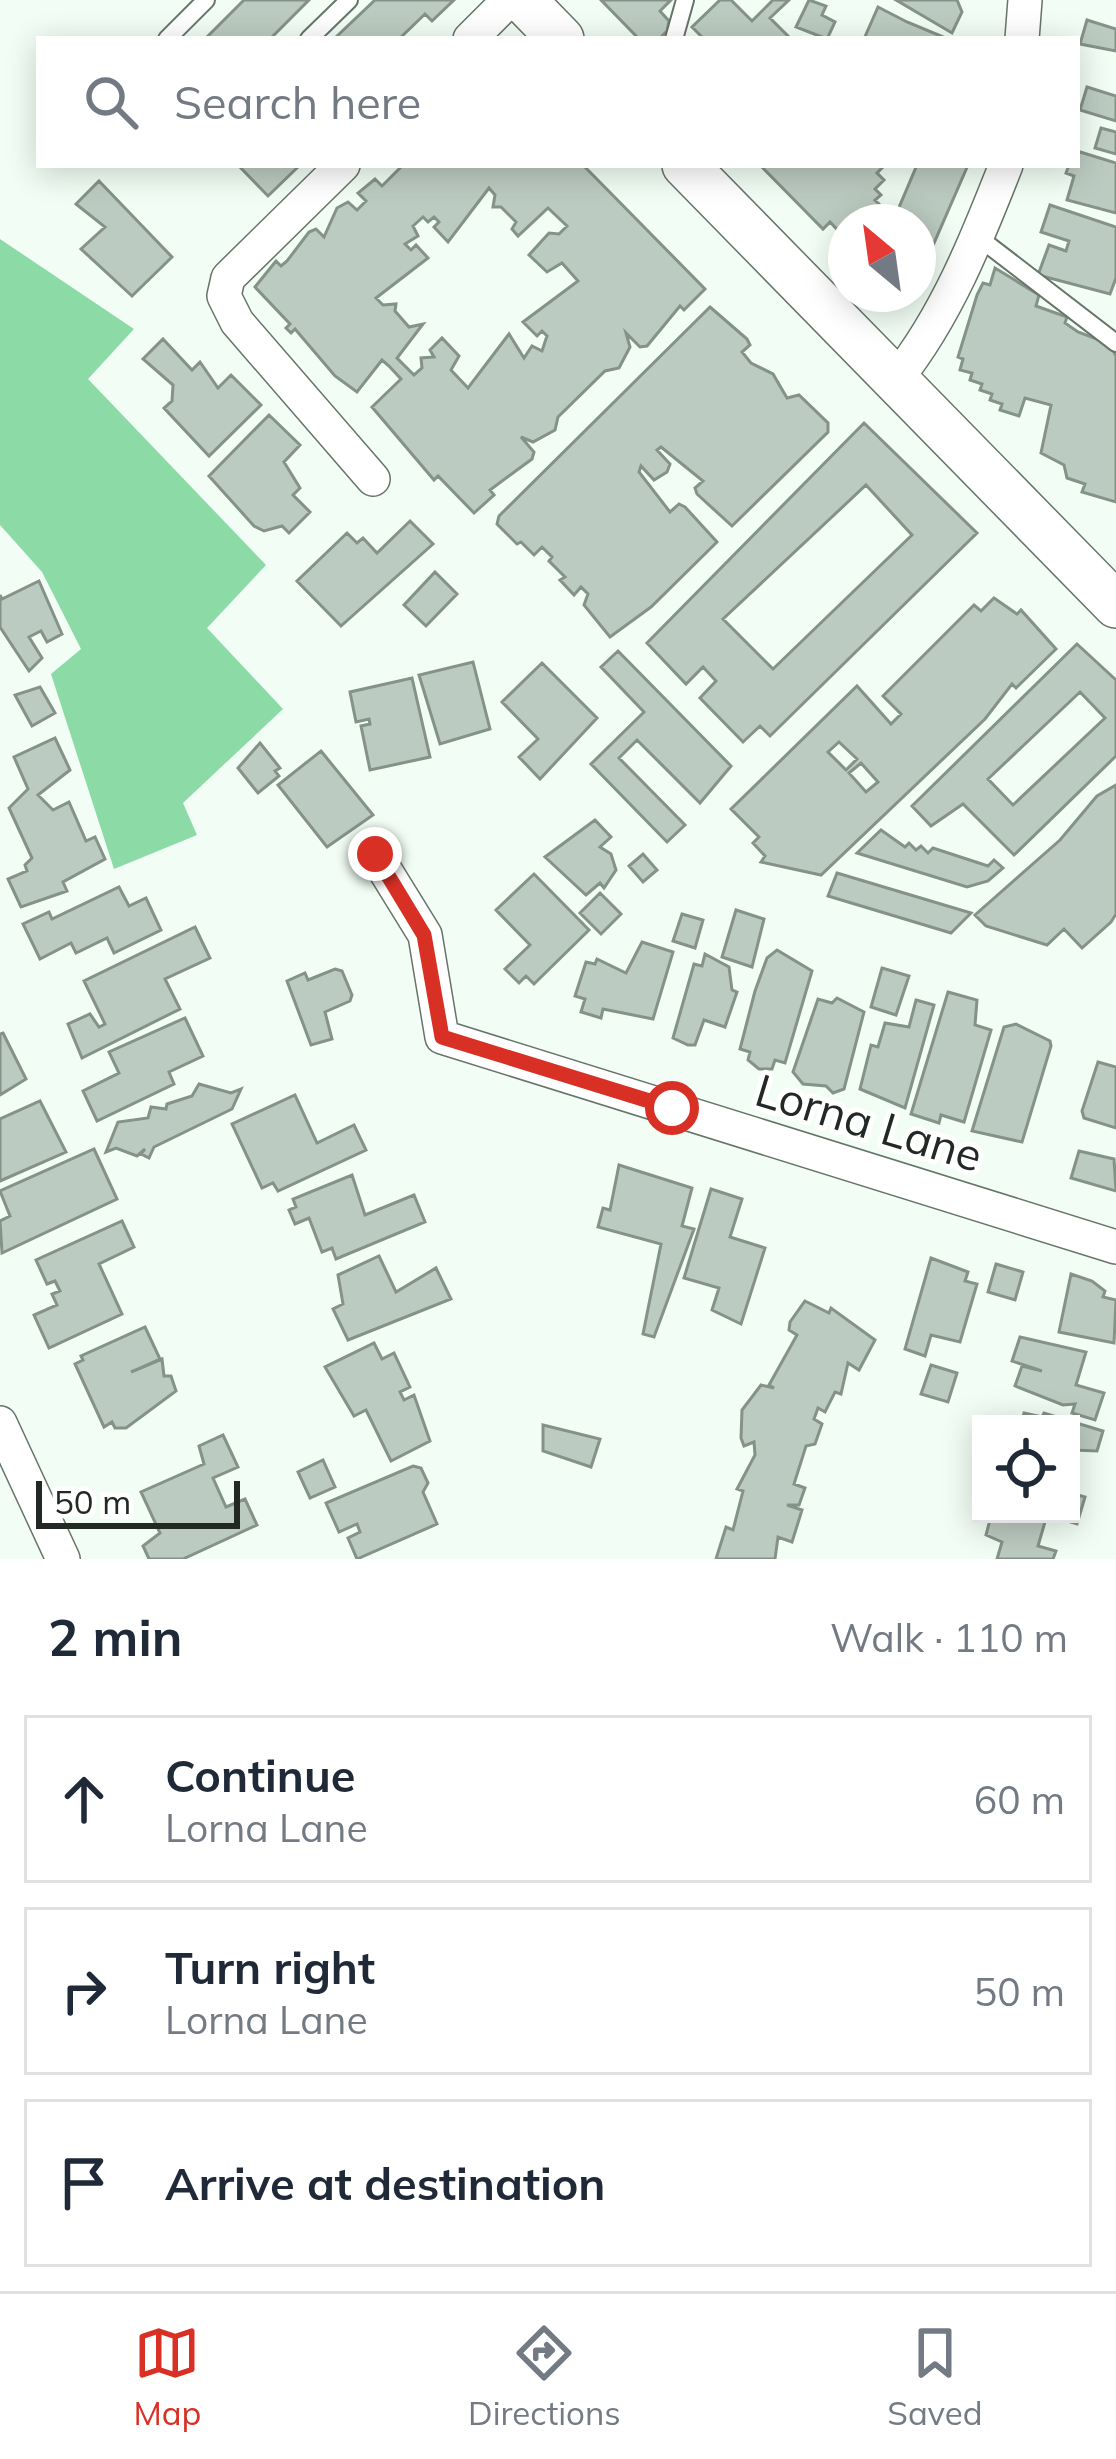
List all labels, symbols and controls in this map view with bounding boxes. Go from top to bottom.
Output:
search box [36,36,1080,168]
icon: search [78,69,144,135]
text: Search here [174,74,421,130]
north arrow [828,204,936,312]
route end [348,827,402,881]
street label: Lorna Lane [749,1061,989,1183]
route start [645,1081,699,1135]
map controls [972,1415,1080,1523]
button: locate [972,1415,1080,1523]
scale bar [36,1475,240,1528]
text: 50 m [54,1481,131,1522]
text: 2 min [48,1605,183,1669]
text: Walk · 110 m [830,1613,1068,1662]
text: Continue [165,1747,355,1803]
icon: ahead [51,1766,117,1832]
text: 60 m [974,1775,1065,1824]
text: Lorna Lane [165,1803,368,1852]
text: Turn right [165,1939,375,1995]
icon: right [51,1958,117,2024]
text: 50 m [974,1967,1065,2016]
text: Lorna Lane [165,1995,368,2044]
icon: arrive [51,2150,117,2216]
text: Arrive at destination [165,2155,605,2211]
tab: Map [133,2320,201,2433]
tab: Directions [468,2320,621,2433]
tab: Saved [887,2320,983,2433]

